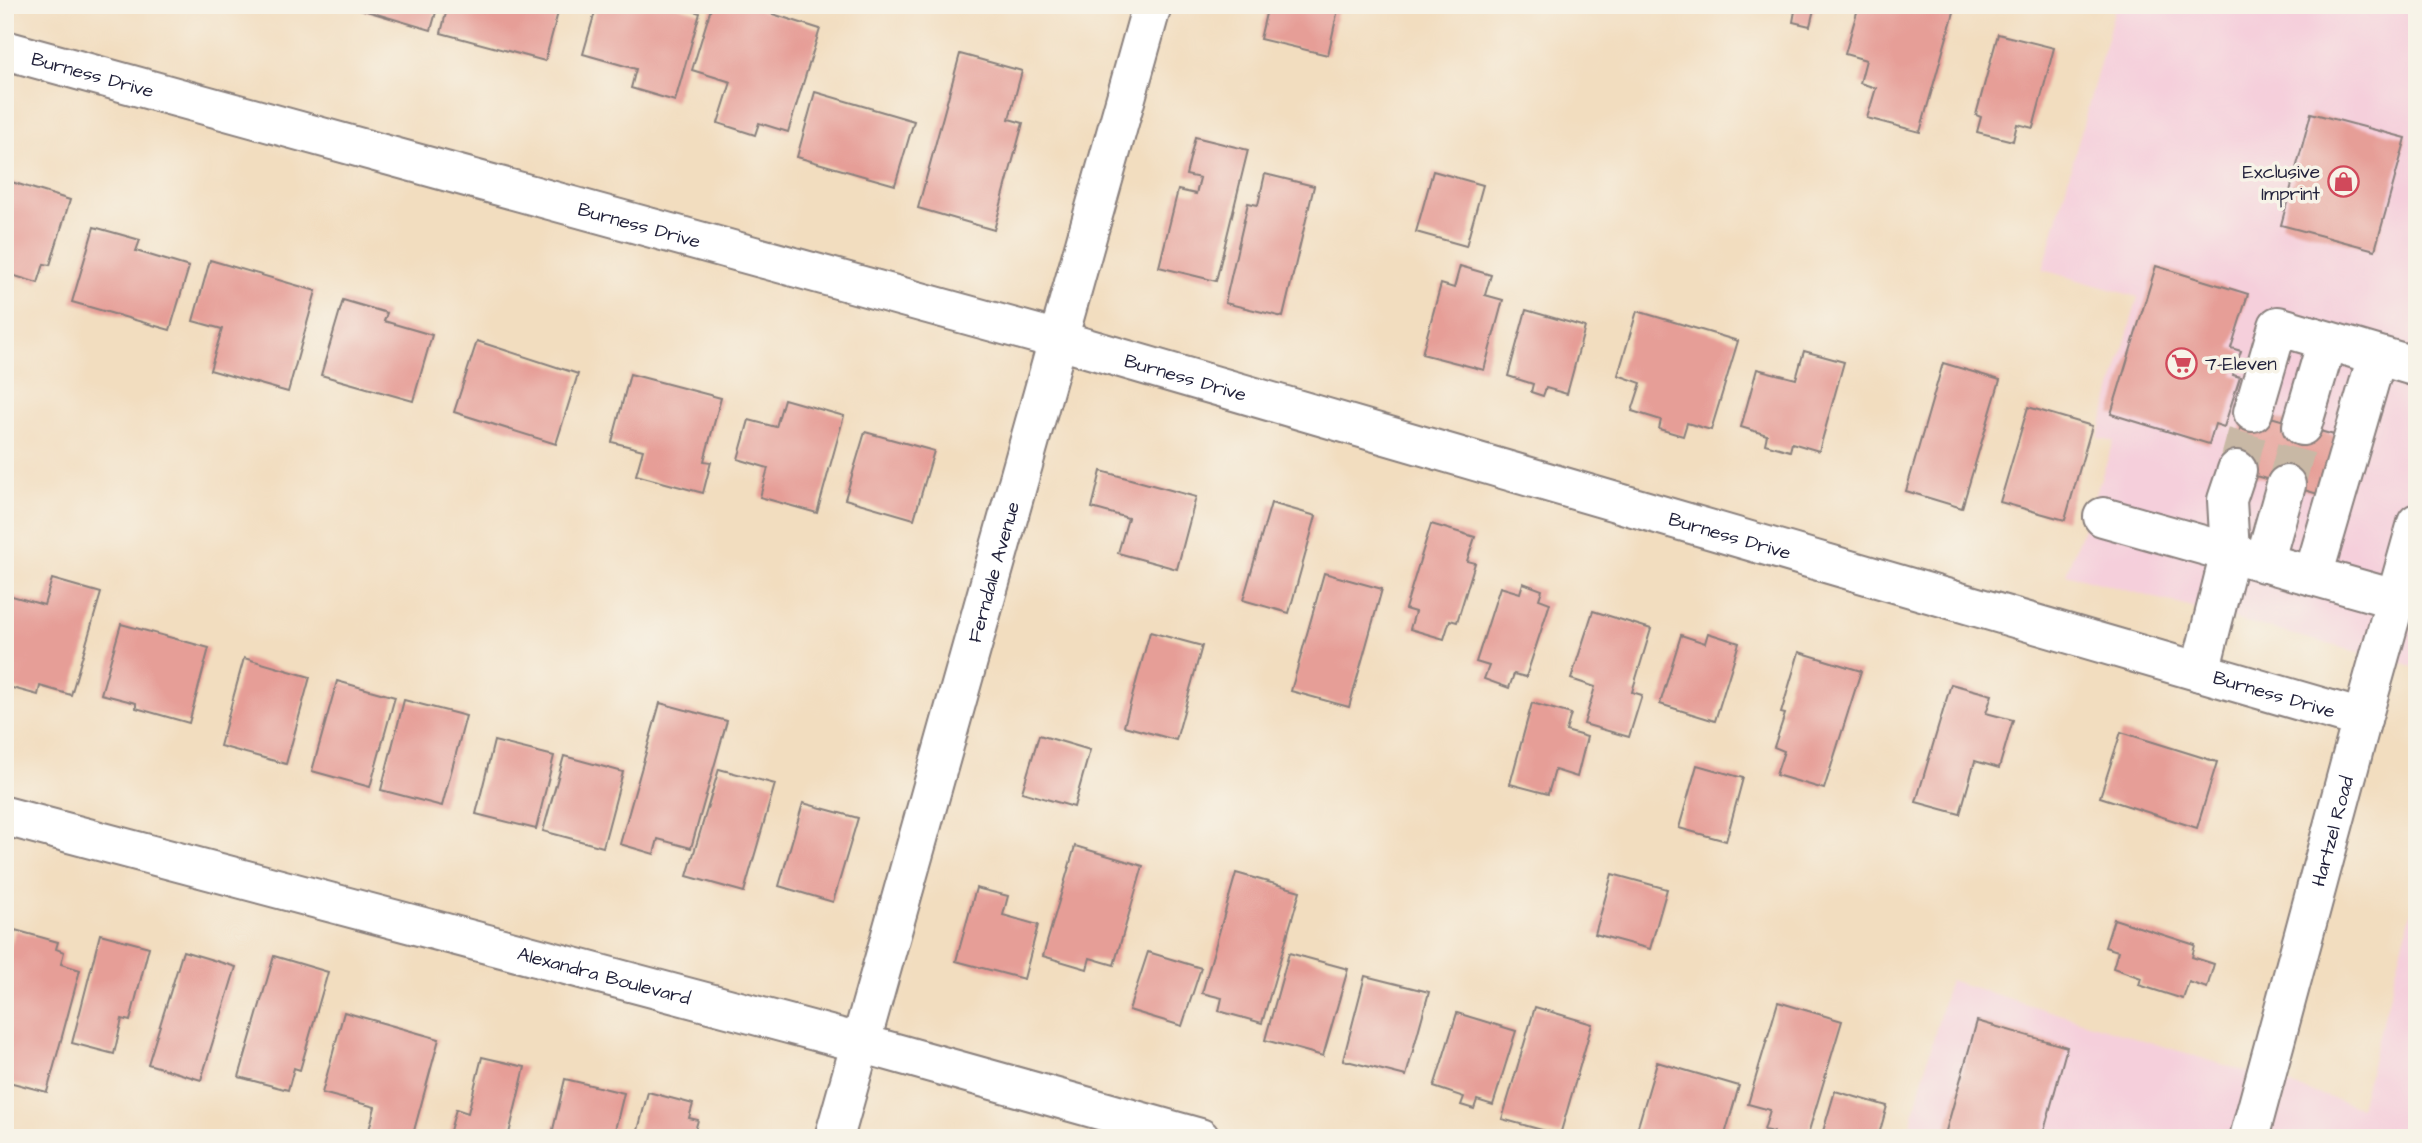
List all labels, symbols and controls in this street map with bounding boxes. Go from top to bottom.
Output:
street label: Burness Drive [28,46,157,105]
place label: Exclusive Imprint [2243,159,2320,208]
shop icon: Exclusive Imprint [2326,165,2360,199]
street label: Burness Drive [575,196,703,256]
supermarket icon: 7-Eleven [2165,346,2199,380]
street label: Burness Drive [1121,348,1249,409]
place label: 7-Eleven [2205,351,2277,378]
street label: Ferndale Avenue [962,499,1027,646]
street label: Burness Drive [1665,506,1794,567]
street label: Burness Drive [2210,664,2338,726]
street label: Hartzel Road [2305,773,2361,890]
street label: Alexandra Boulevard [514,941,694,1012]

